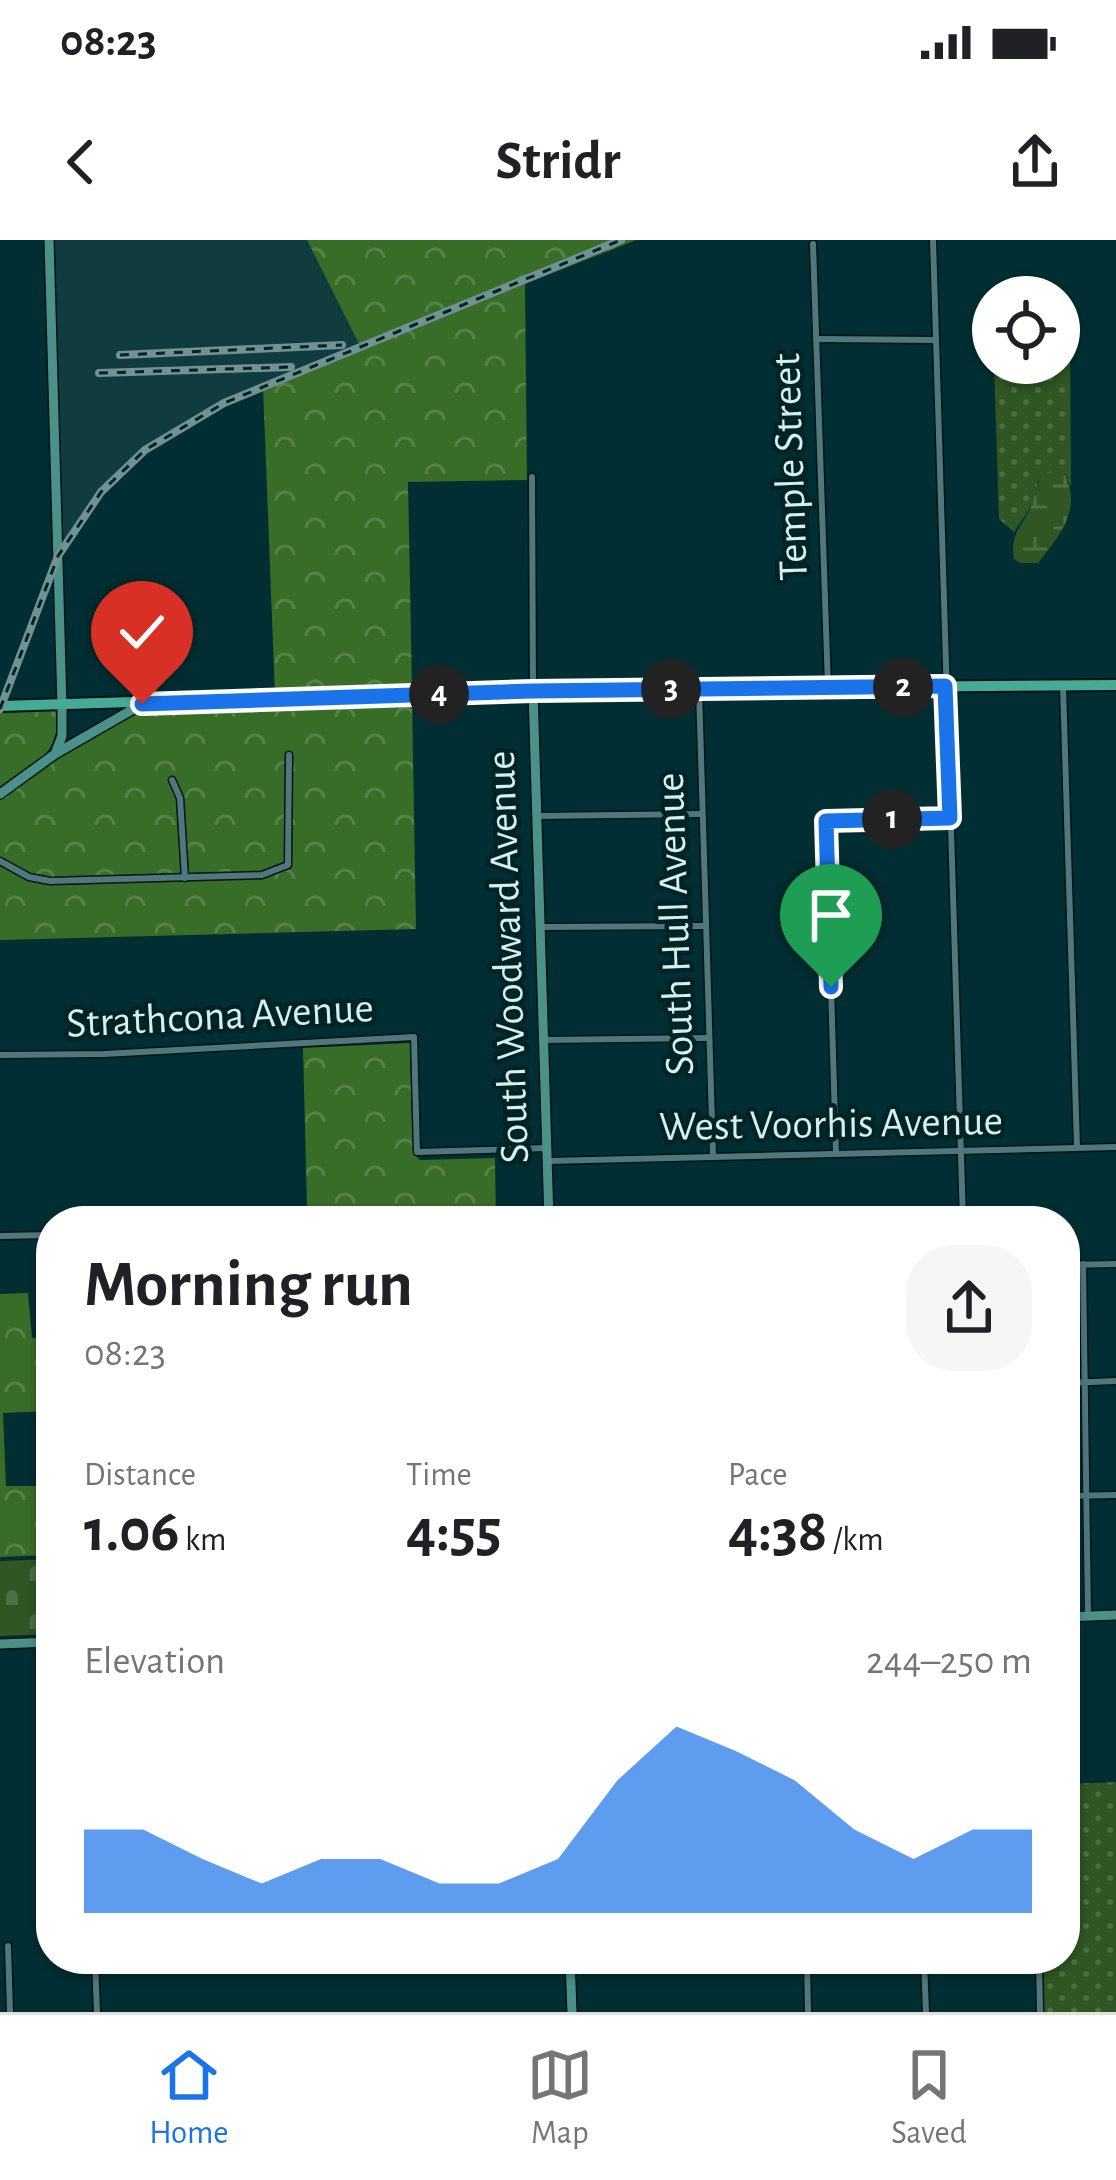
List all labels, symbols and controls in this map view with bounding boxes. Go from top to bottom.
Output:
text: 08:23 [60,19,157,64]
icon: back [48,129,114,195]
icon: share [1002,129,1068,195]
text: Stridr [495,135,621,189]
map controls [972,276,1080,384]
button: locate [972,276,1080,384]
street label: Temple Street [765,352,815,582]
pin [91,581,193,704]
icon: check [109,599,175,665]
pin: 2 [873,657,933,717]
pin: 3 [641,659,701,719]
pin: 4 [409,664,469,724]
text: 2 [895,670,911,703]
text: 3 [664,672,678,705]
text: 4 [431,677,447,710]
street label: South Woodward Avenue [480,750,536,1164]
street label: South Hull Avenue [649,772,701,1076]
pin: 1 [862,789,922,849]
text: 1 [886,802,898,835]
pin [780,864,882,987]
icon: arrive [798,882,864,948]
street label: Strathcona Avenue [65,987,375,1045]
street label: West Voorhis Avenue [659,1100,1003,1148]
button: share [906,1245,1032,1371]
text: Morning run [84,1252,413,1318]
text: 08:23 [84,1334,166,1373]
text: Distance [84,1459,196,1492]
text: Time [406,1459,472,1492]
text: Pace [728,1459,787,1492]
text: 1.06 [84,1502,180,1562]
text: 4:55 [406,1502,502,1562]
text: 4:38 [728,1502,827,1562]
text: km [180,1524,227,1557]
text: /km [827,1524,884,1557]
text: Elevation [84,1642,225,1681]
text: 244–250 m [866,1642,1032,1681]
tab: Home [149,2042,229,2154]
tab: Map [527,2042,593,2154]
tab: Saved [891,2042,967,2154]

